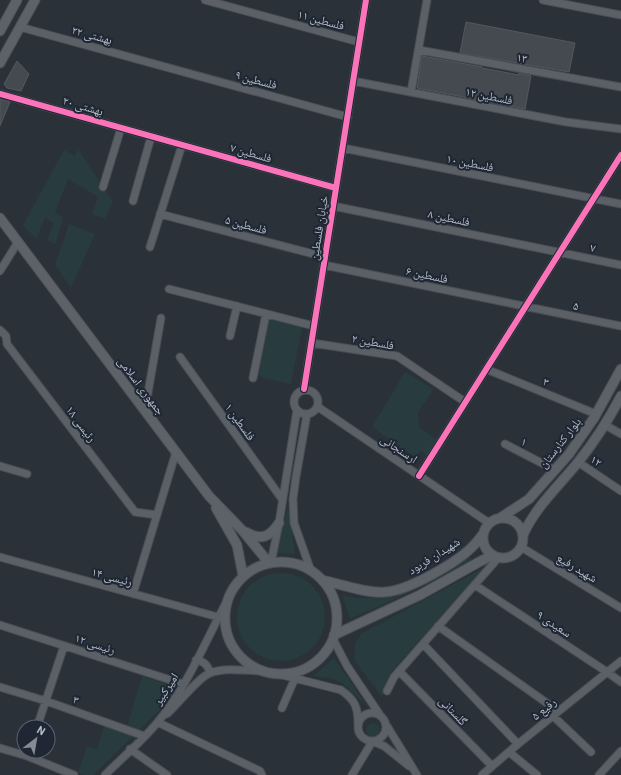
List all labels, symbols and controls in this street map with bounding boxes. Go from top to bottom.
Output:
street label: فلسطین ۱۱ [296,6,346,33]
street label: بهشتی ۲۲ [70,22,114,48]
street label: ۱۳ [516,49,529,65]
street label: فلسطین ۹ [234,67,279,92]
street label: فلسطین ۱۲ [464,84,514,108]
street label: بهشتی ۲۰ [61,93,105,119]
street label: فلسطین ۷ [229,139,274,166]
street label: فلسطین ۱۰ [445,151,495,175]
street label: خیابان فلسطین [306,194,331,262]
street label: فلسطین ۸ [427,206,472,229]
street label: فلسطین ۵ [224,212,269,237]
street label: ۷ [589,240,598,255]
street label: فلسطین ۶ [405,263,450,286]
street label: ۵ [572,298,580,312]
street label: فلسطین ۲ [351,330,395,353]
street label: جمهوری اسلامی [115,354,168,418]
street label: ۳ [541,374,551,389]
street label: فلسطین ۱ [222,400,259,443]
street label: رئیسی ۱۸ [63,403,100,445]
street label: بلوار کنارستان [535,414,584,471]
street label: ارسنجانی [378,431,421,467]
street label: ۱ [519,434,530,449]
street label: ۱۲ [588,451,605,469]
street label: شهيدان فربود [405,534,463,578]
street label: شهید رفیع [554,550,600,586]
street label: رئیسی ۱۴ [90,564,135,589]
street label: سعیدی ۹ [534,607,574,640]
street label: رئیسی ۱۲ [73,630,118,657]
street label: امیرکبیر [149,670,182,709]
street label: ۳ [71,692,81,707]
street label: گلستانی [436,693,471,728]
street label: رفیع ۵ [528,694,560,723]
north arrow [16,719,56,759]
text: N [35,723,48,737]

